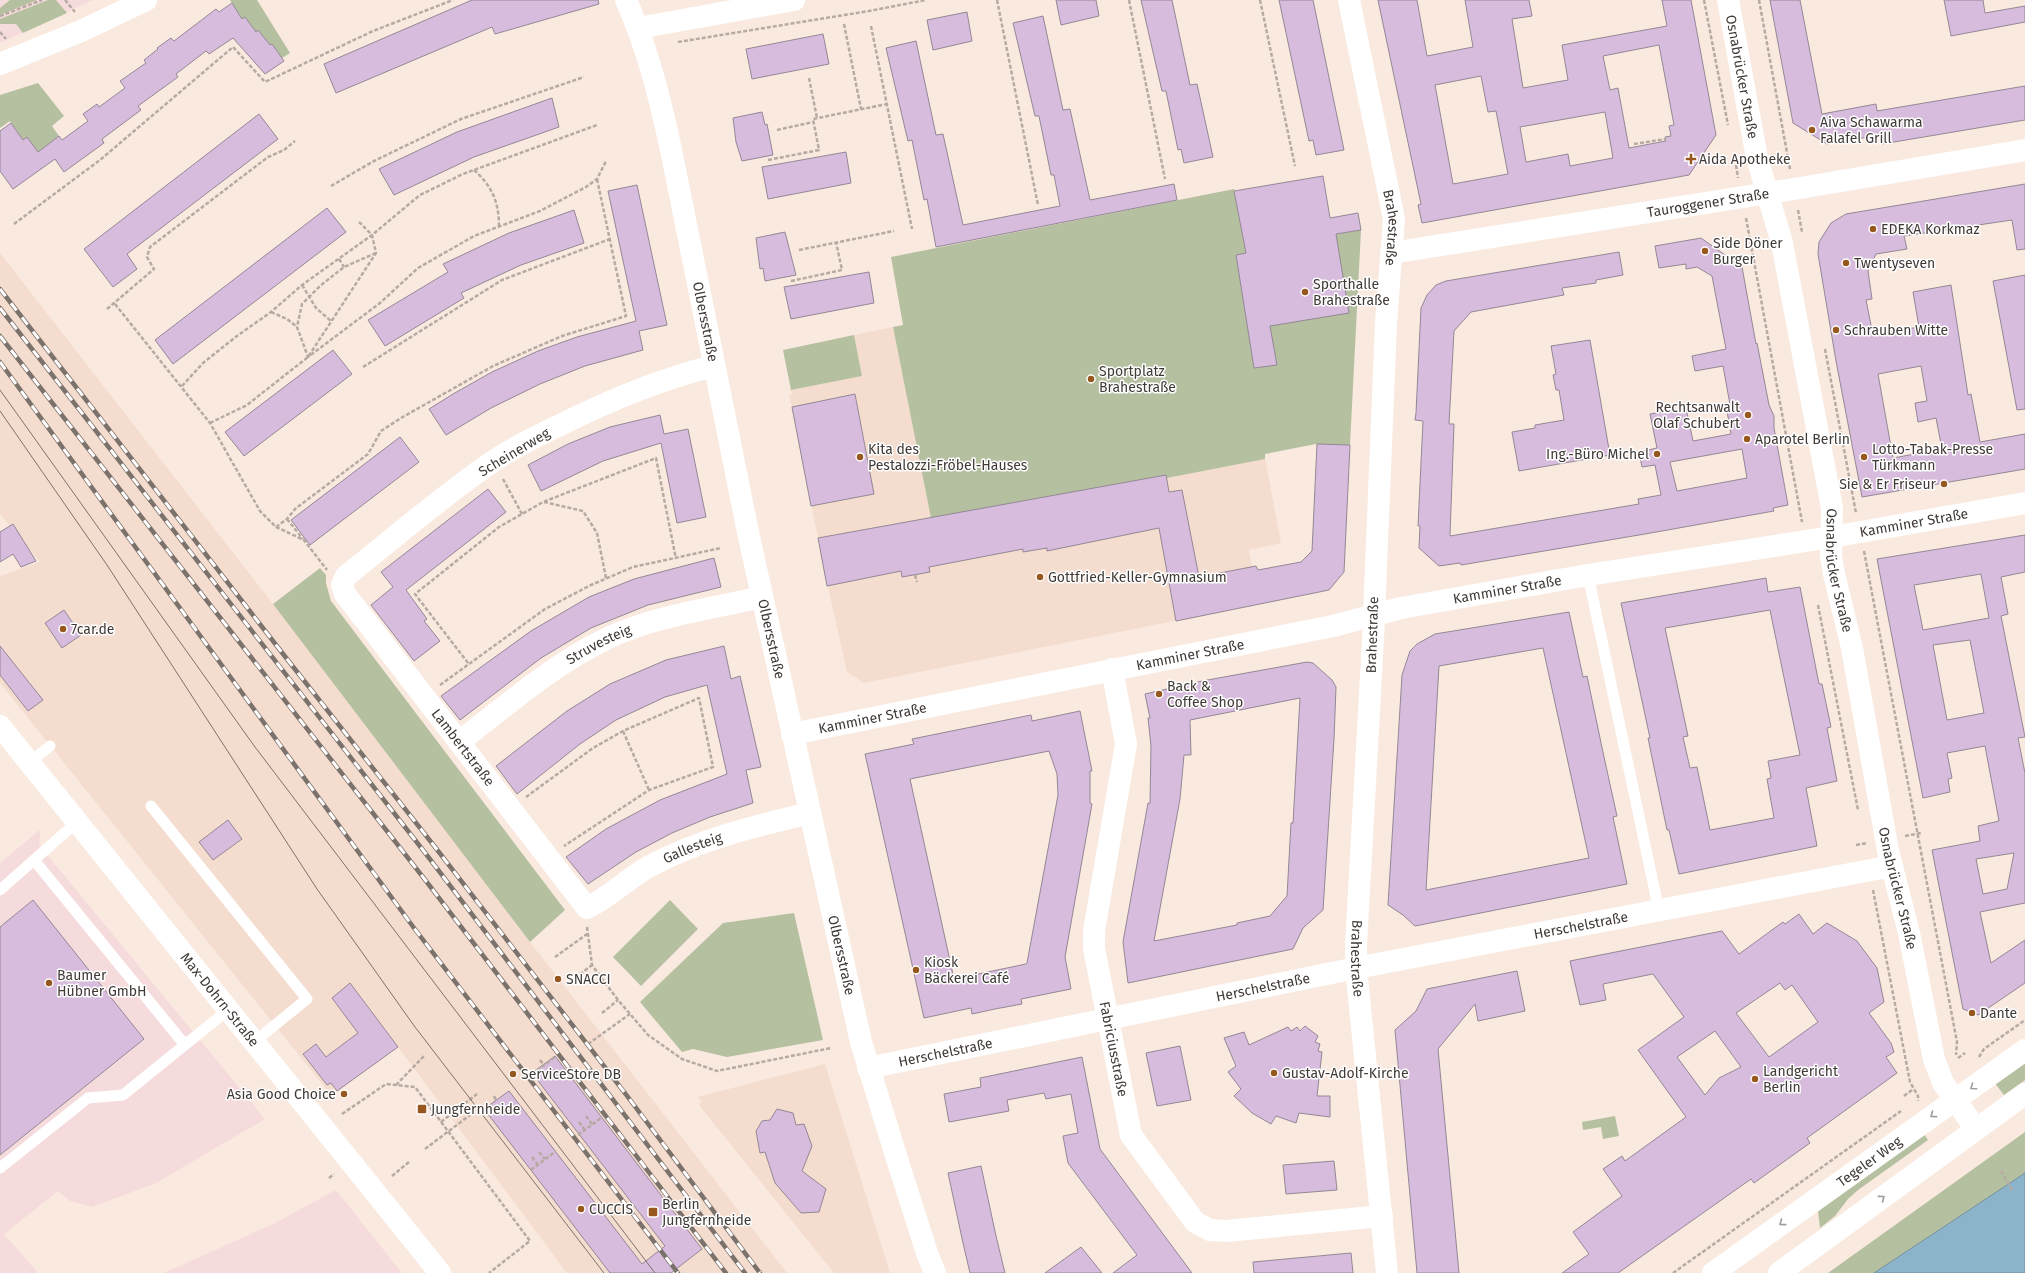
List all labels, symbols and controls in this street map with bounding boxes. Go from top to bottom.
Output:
street label: Osnabrücker Straße [1722,13,1761,140]
place label: Aiva Schawarma Falafel Grill [1820,114,1923,147]
marker: Aiva Schawarma Falafel Grill [1807,125,1817,135]
place label: Aida Apotheke [1699,151,1791,168]
marker: Aida Apotheke [1686,154,1696,164]
street label: Tauroggener Straße [1646,185,1771,221]
street label: Brahestraße [1379,188,1402,266]
place label: EDEKA Korkmaz [1881,221,1980,238]
marker: EDEKA Korkmaz [1868,224,1878,234]
place label: Side Döner Burger [1713,235,1783,268]
marker: Side Döner Burger [1700,246,1710,256]
place label: Twentyseven [1854,255,1935,272]
marker: Twentyseven [1841,258,1851,268]
place label: Sporthalle Brahestraße [1313,276,1390,309]
street label: Olbersstraße [689,280,721,363]
marker: Sporthalle Brahestraße [1300,287,1310,297]
place label: Schrauben Witte [1844,322,1948,339]
marker: Schrauben Witte [1831,325,1841,335]
place label: Sportplatz Brahestraße [1099,363,1176,396]
marker: Sportplatz Brahestraße [1086,374,1096,384]
place label: Rechtsanwalt Olaf Schubert [1653,399,1741,432]
marker: Rechtsanwalt Olaf Schubert [1743,410,1753,420]
street label: Scheinerweg [475,424,554,480]
place label: Aparotel Berlin [1755,431,1850,448]
marker: Aparotel Berlin [1742,434,1752,444]
place label: Kita des Pestalozzi-Fröbel-Hauses [868,441,1028,474]
place label: Lotto-Tabak-Presse Türkmann [1872,441,1993,474]
place label: Ing.-Büro Michel [1546,446,1649,463]
marker: Ing.-Büro Michel [1652,449,1662,459]
marker: Kita des Pestalozzi-Fröbel-Hauses [855,452,865,462]
marker: Lotto-Tabak-Presse Türkmann [1859,452,1869,462]
place label: Sie & Er Friseur [1839,476,1937,493]
marker: Sie & Er Friseur [1939,479,1949,489]
street label: Kamminer Straße [1858,505,1970,541]
street label: Osnabrücker Straße [1822,508,1856,634]
place label: Gottfried-Keller-Gymnasium [1048,569,1227,586]
marker: Gottfried-Keller-Gymnasium [1035,572,1045,582]
street label: Kamminer Straße [1452,572,1563,608]
street label: Brahestraße [1363,596,1382,674]
street label: Olbersstraße [754,597,788,681]
place label: 7car.de [71,621,114,638]
street label: Struvesteig [563,621,634,668]
marker: 7car.de [58,624,68,634]
street label: Kamminer Straße [1135,636,1246,674]
place label: Back & Coffee Shop [1167,678,1243,711]
marker: Back & Coffee Shop [1154,689,1164,699]
street label: Kamminer Straße [817,699,928,738]
street label: Lambertstraße [428,706,498,790]
street label: Osnabrücker Straße [1875,826,1920,951]
street label: Gallesteig [660,829,725,867]
street label: Herschelstraße [1532,908,1630,943]
street label: Olbersstraße [824,914,858,997]
street label: Brahestraße [1347,919,1367,998]
street label: Max-Dohrn-Straße [177,949,263,1050]
place label: Kiosk Bäckerei Café [924,954,1009,987]
marker: Kiosk Bäckerei Café [911,965,921,975]
place label: Baumer Hübner GmbH [57,967,147,1000]
street label: Herschelstraße [1214,970,1311,1006]
place label: SNACCI [566,971,611,988]
marker: SNACCI [553,974,563,984]
marker: Baumer Hübner GmbH [44,978,54,988]
street label: Fabriciusstraße [1096,1000,1131,1098]
place label: Dante [1980,1005,2017,1022]
marker: Dante [1967,1008,1977,1018]
street label: Herschelstraße [897,1035,994,1071]
place label: Landgericht Berlin [1763,1063,1839,1096]
place label: Gustav-Adolf-Kirche [1282,1065,1409,1082]
place label: ServiceStore DB [521,1066,621,1083]
marker: Gustav-Adolf-Kirche [1269,1068,1279,1078]
marker: ServiceStore DB [508,1069,518,1079]
marker: Landgericht Berlin [1750,1074,1760,1084]
one-way arrow [1970,1082,1977,1090]
place label: Asia Good Choice [227,1086,336,1103]
marker: Asia Good Choice [339,1089,349,1099]
place label: Jungfernheide [431,1101,520,1118]
marker: Jungfernheide [416,1103,428,1115]
one-way arrow [1931,1111,1938,1118]
street label: Tegeler Weg [1834,1132,1906,1191]
place label: Berlin Jungfernheide [662,1196,751,1229]
one-way arrow [1877,1196,1884,1203]
place label: CUCCIS [589,1201,633,1218]
marker: CUCCIS [576,1204,586,1214]
marker: Berlin Jungfernheide [647,1206,659,1218]
one-way arrow [1780,1218,1787,1225]

